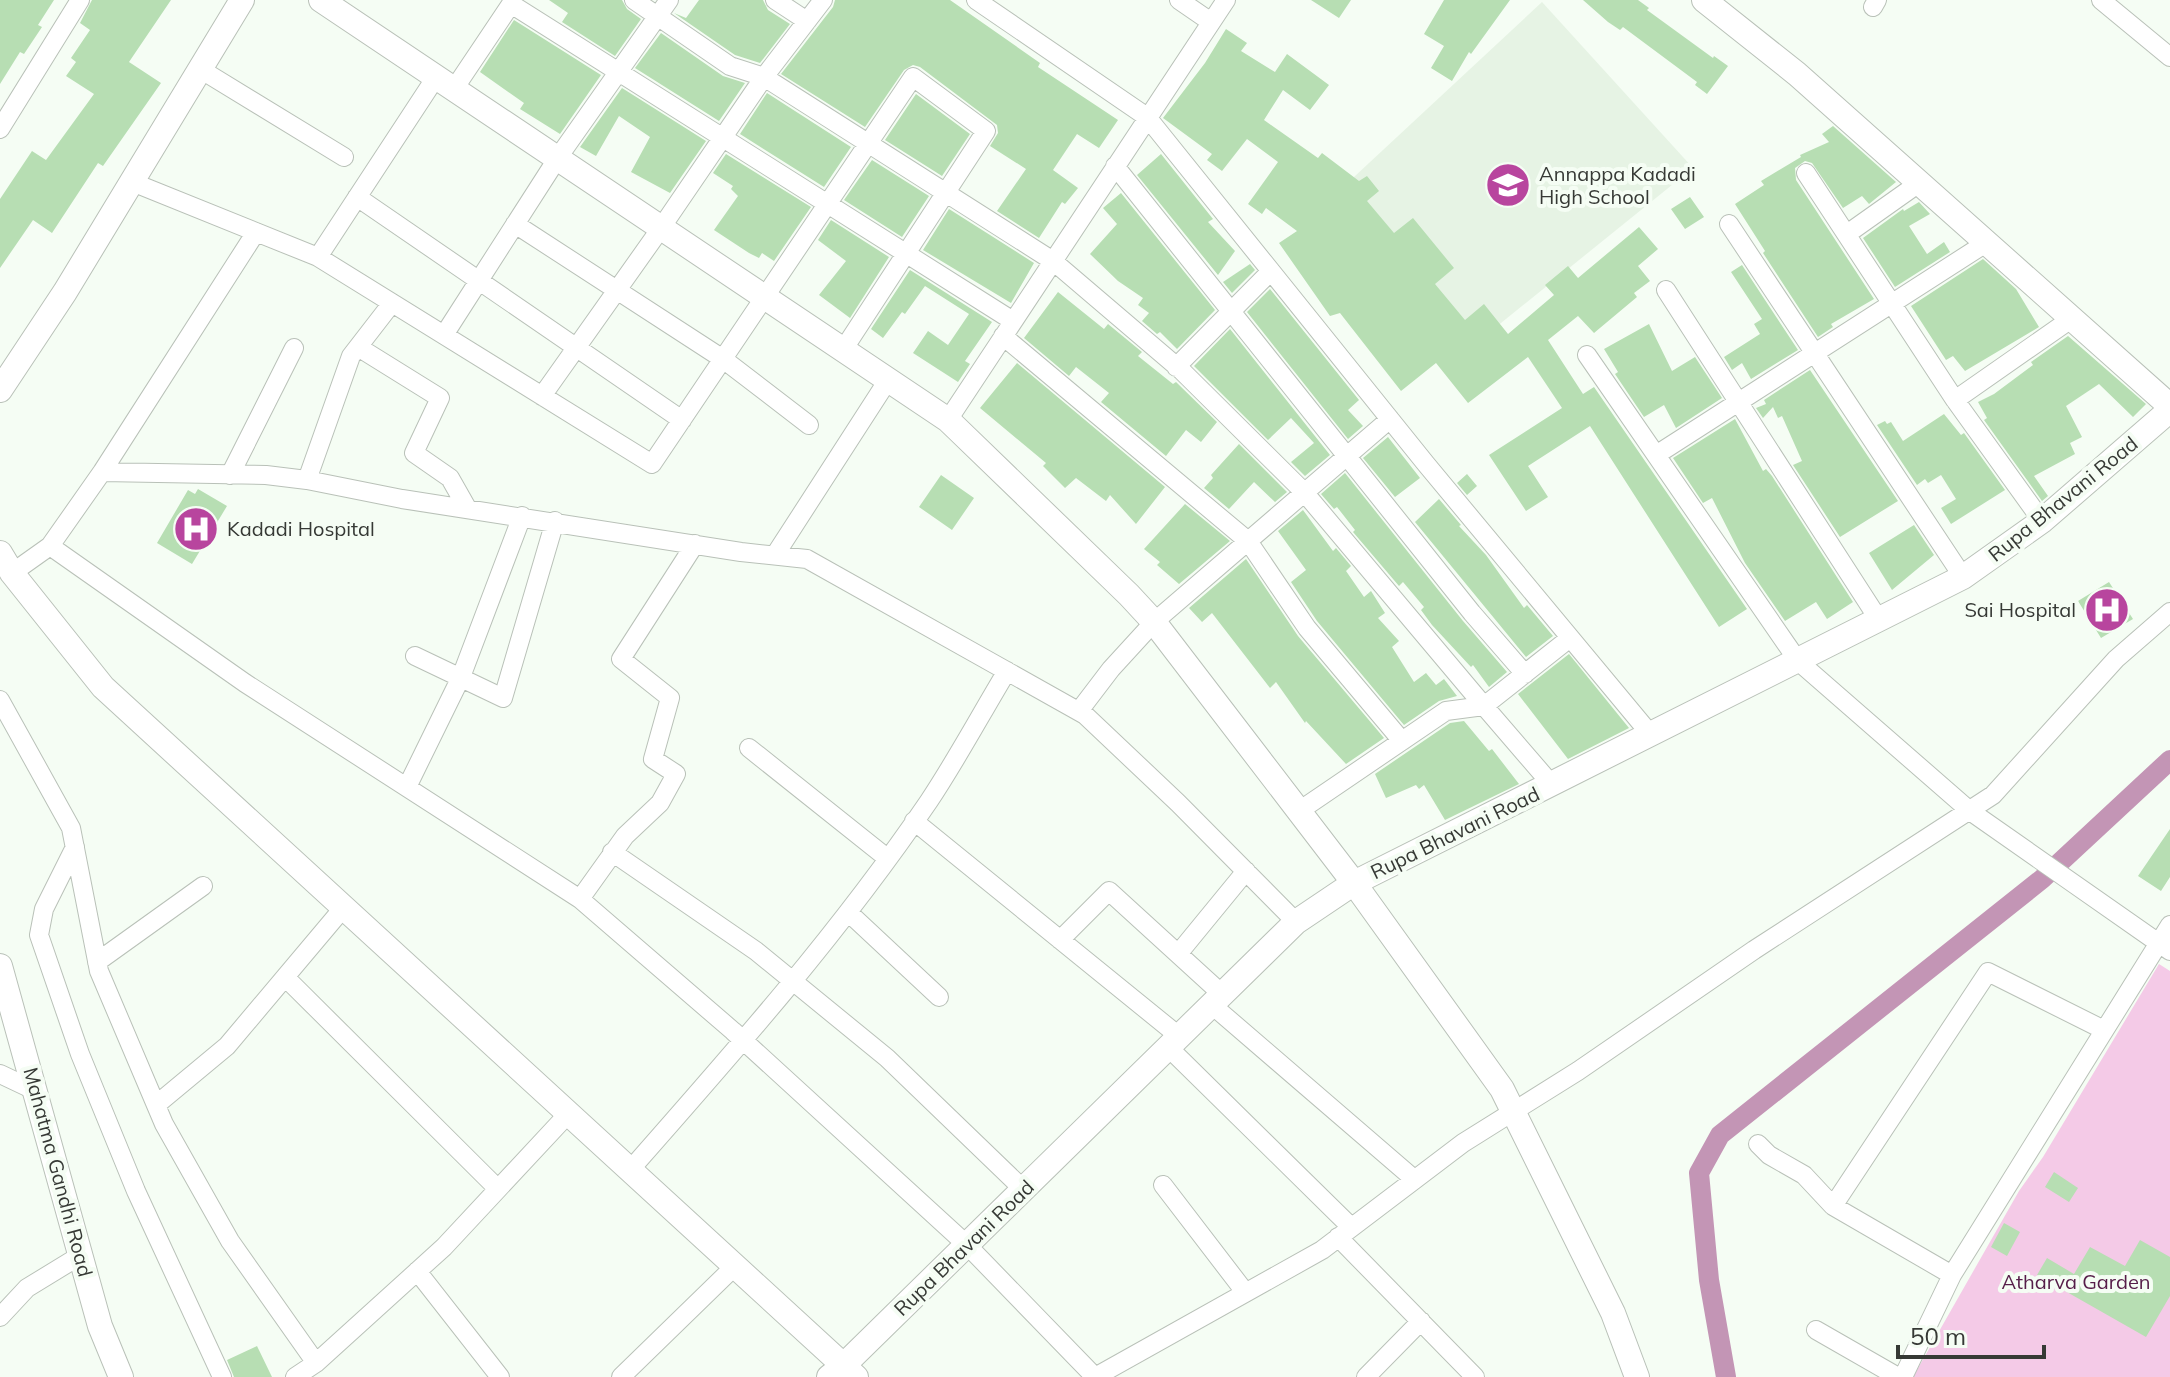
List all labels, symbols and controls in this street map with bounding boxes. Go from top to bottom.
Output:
school or university icon: Annappa Kadadi High School [1484,161,1532,209]
place label: Annappa Kadadi High School [1539,161,1696,209]
street label: Rupa Bhavani Road [1983,431,2142,567]
hospital icon: Kadadi Hospital [172,505,220,553]
place label: Kadadi Hospital [227,516,375,541]
hospital icon: Sai Hospital [2083,586,2131,634]
place label: Sai Hospital [1964,597,2076,622]
street label: Rupa Bhavani Road [1366,781,1543,884]
street label: Mahatma Gandhi Road [18,1064,98,1279]
street label: Rupa Bhavani Road [888,1174,1039,1321]
park label: Atharva Garden [2001,1269,2151,1294]
scale bar [1898,1309,2044,1359]
text: 50 m [1910,1321,1966,1351]

